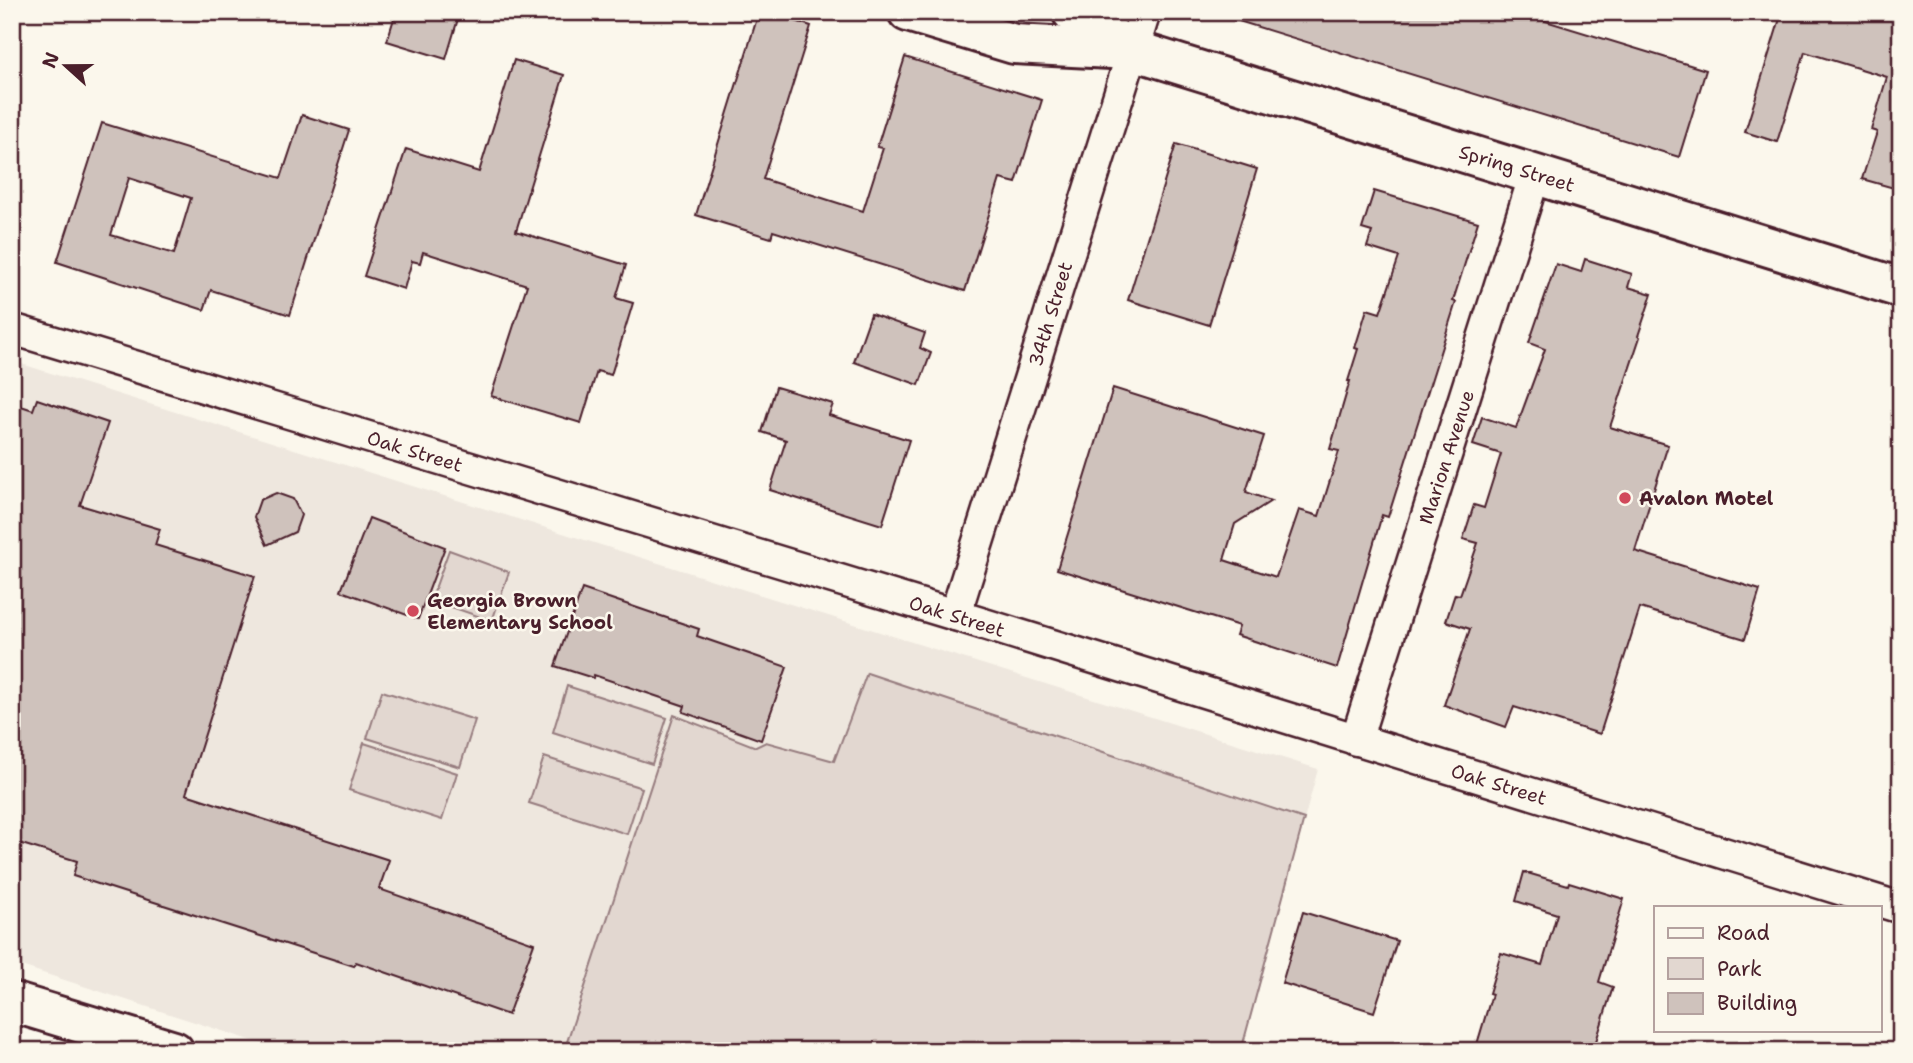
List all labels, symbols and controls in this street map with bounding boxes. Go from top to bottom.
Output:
north arrow [32,32,102,102]
text: N [36,49,65,72]
street label: Spring Street [1456,139,1578,198]
street label: 34th Street [1023,259,1078,369]
street label: Marion Avenue [1413,387,1480,527]
street label: Oak Street [364,425,466,478]
place label: Avalon Motel [1639,486,1774,511]
marker: Avalon Motel [1617,490,1633,506]
place label: Georgia Brown Elementary School [427,588,613,635]
street label: Oak Street [906,590,1008,643]
marker: Georgia Brown Elementary School [405,603,421,619]
street label: Oak Street [1448,758,1550,811]
legend [1654,906,1882,1032]
text: Road [1717,919,1770,947]
text: Park [1717,955,1762,983]
text: Building [1717,989,1797,1017]

